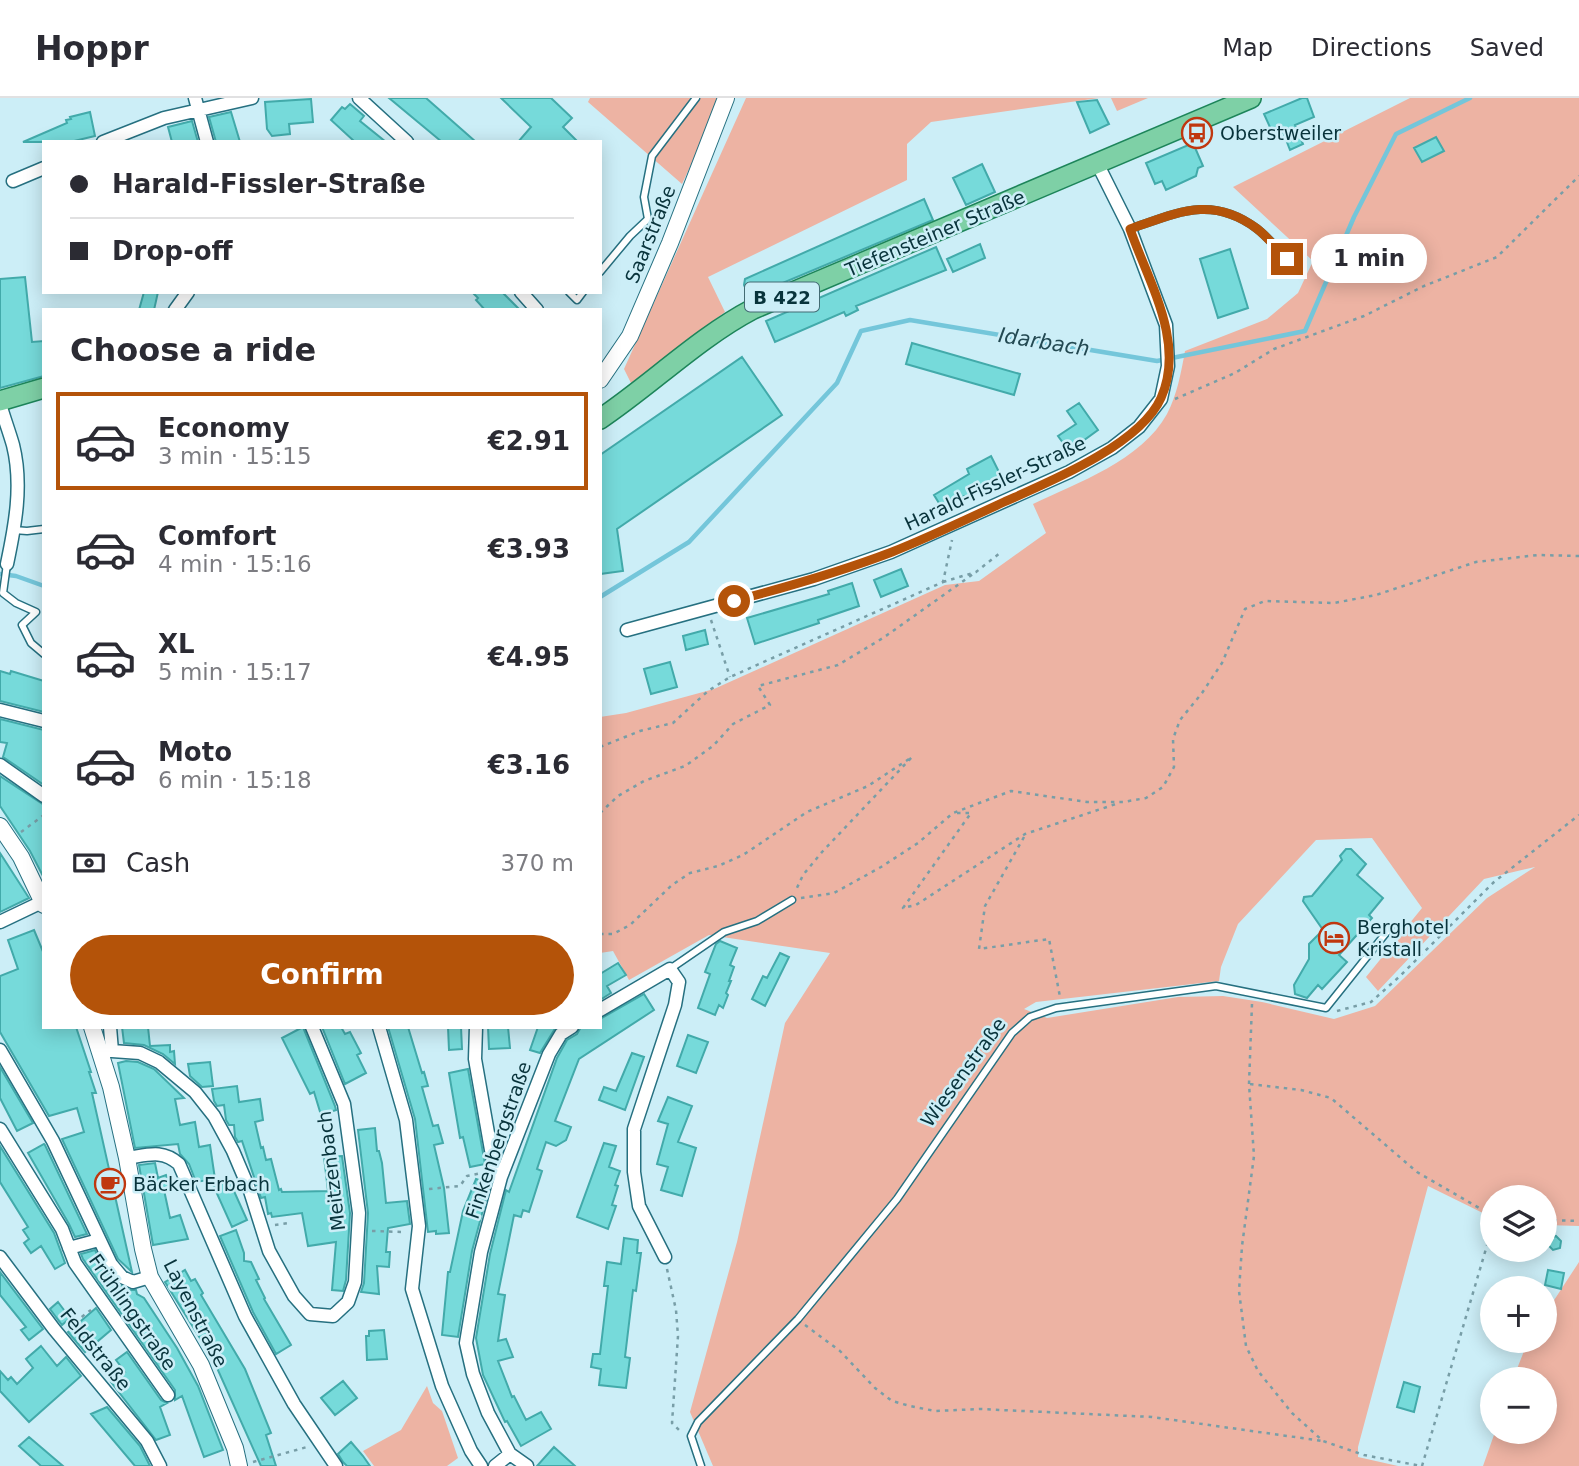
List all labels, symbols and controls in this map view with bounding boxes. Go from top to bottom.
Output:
text: Hoppr [35,29,149,68]
text: Map [1222,34,1273,62]
text: Directions [1311,34,1432,62]
text: Saved [1470,34,1544,62]
bus stop icon: Oberstweiler [1180,116,1214,150]
place label: Oberstweiler [1220,122,1341,144]
text: Harald-Fissler-Straße [112,169,426,199]
street label: Saarstraße [620,182,680,286]
street label: Tiefensteiner Straße [841,185,1028,281]
callout: 1 min [1312,234,1427,284]
text: Drop-off [112,236,233,266]
route end [1271,243,1303,275]
text: 1 min [1333,245,1405,271]
road number: B 422 [745,282,819,312]
water label: Idarbach [997,323,1091,361]
text: Choose a ride [70,331,316,369]
icon: car [74,410,137,473]
text: Economy [158,413,289,443]
text: €2.91 [488,426,570,456]
street label: Harald-Fissler-Straße [901,431,1089,535]
text: 3 min · 15:15 [158,443,312,469]
icon: car [74,518,137,581]
text: Comfort [158,521,276,551]
text: €3.93 [488,534,570,564]
text: 4 min · 15:16 [158,551,312,577]
route start [718,585,750,617]
icon: car [74,626,137,689]
text: XL [158,629,195,659]
text: €4.95 [488,642,570,672]
text: 5 min · 15:17 [158,659,312,685]
icon: car [74,734,137,797]
text: Moto [158,737,232,767]
text: €3.16 [488,750,570,780]
text: 6 min · 15:18 [158,767,312,793]
icon: cash [70,844,108,882]
text: Cash [126,848,190,878]
text: 370 m [500,850,574,876]
place label: Berghotel Kristall [1357,916,1449,960]
hotel icon: Berghotel Kristall [1317,921,1351,955]
button: Confirm [70,935,574,1015]
street label: Wiesenstraße [916,1013,1010,1131]
street label: Finkenbergstraße [461,1059,535,1221]
street label: Meitzenbach [313,1110,349,1232]
cafe icon: Bäcker Erbach [93,1167,127,1201]
place label: Bäcker Erbach [133,1173,270,1195]
map controls [1480,1185,1557,1444]
button: layers [1480,1185,1557,1262]
street label: Frühlingstraße [85,1250,181,1374]
street label: Layenstraße [159,1256,233,1370]
button: + [1480,1276,1557,1353]
street label: Feldstraße [56,1303,136,1395]
button: − [1480,1367,1557,1444]

